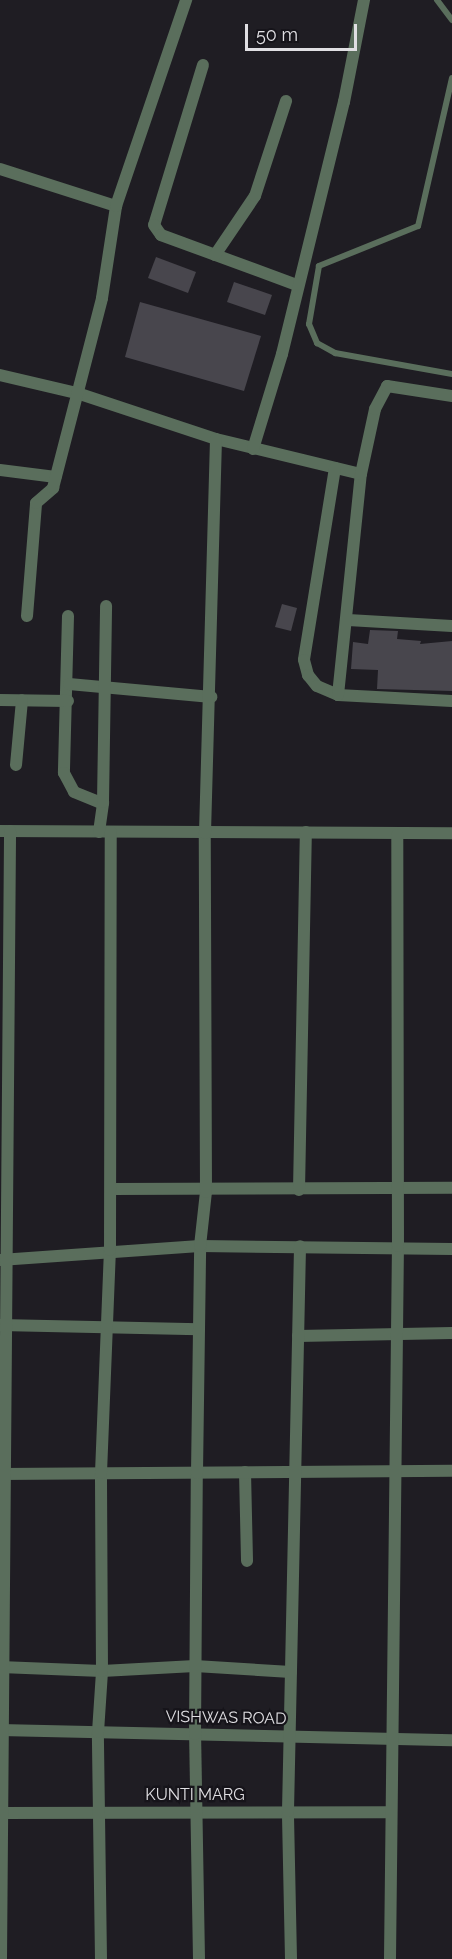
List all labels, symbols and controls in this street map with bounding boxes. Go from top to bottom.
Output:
scale bar [248,12,360,50]
text: 50 m [256,24,298,45]
street label: VISHWAS ROAD [165,1707,287,1729]
street label: KUNTI MARG [145,1785,245,1805]

